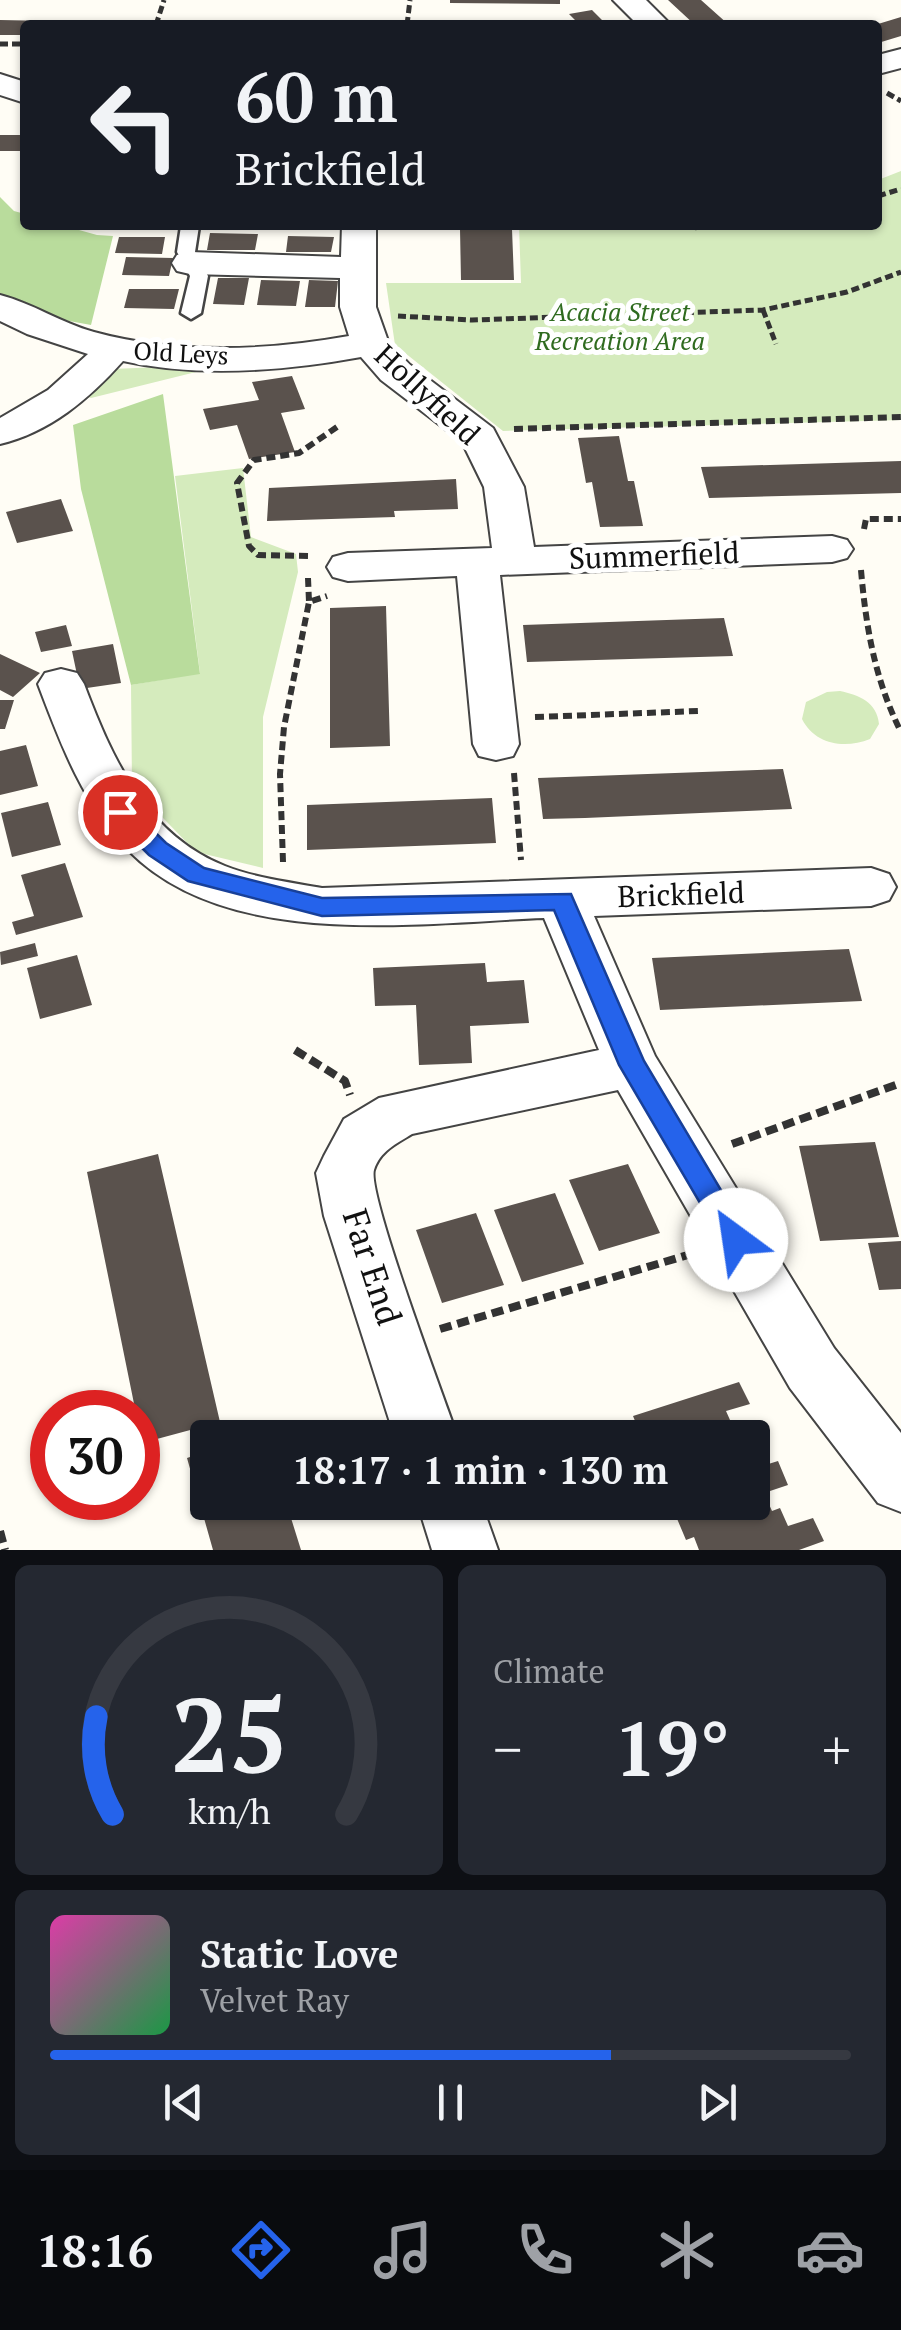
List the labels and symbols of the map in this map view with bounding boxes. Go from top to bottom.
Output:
park label: Acacia Street Recreation Area [534,295,705,357]
street label: Old Leys [133,334,229,371]
street label: Hollyfield [366,335,489,453]
street label: Summerfield [568,532,740,578]
pin [78,770,163,855]
street label: Brickfield [617,872,745,916]
position arrow [684,1188,788,1292]
street label: Far End [333,1203,413,1331]
speed limit sign: 30 [30,1390,160,1520]

